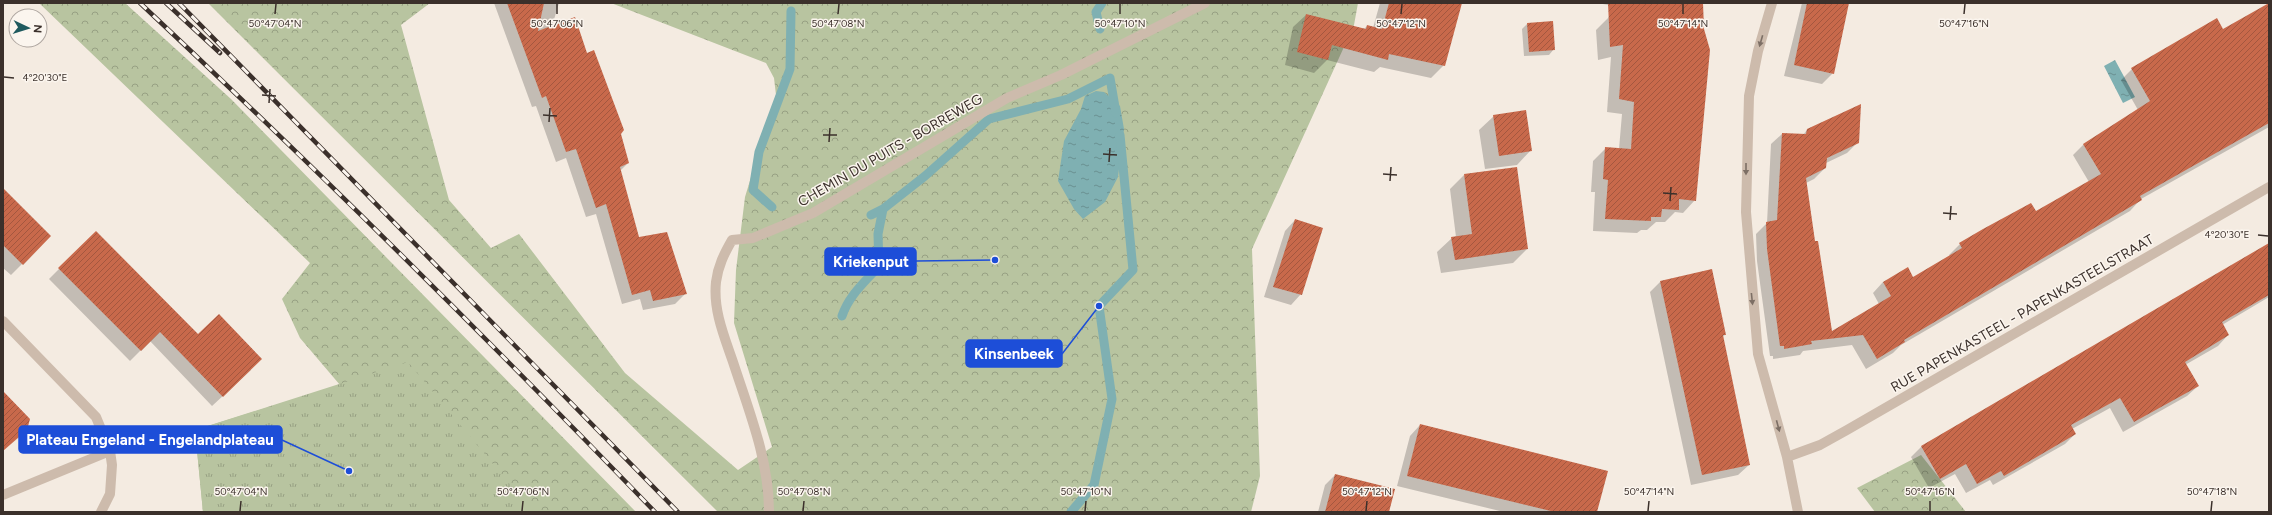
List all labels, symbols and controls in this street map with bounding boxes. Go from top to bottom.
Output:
north arrow [8,8,48,48]
text: 50°47'04"N [249,17,302,30]
text: 50°47'06"N [531,17,583,30]
text: 50°47'08"N [812,17,864,30]
text: 50°47'10"N [1095,17,1145,30]
text: 50°47'12"N [1376,17,1426,30]
text: 50°47'14"N [1658,17,1708,30]
text: 50°47'16"N [1939,17,1989,30]
text: N [31,24,44,33]
one-way arrow [1758,35,1764,47]
text: 4°20'30"E [23,71,68,84]
street label: CHEMIN DU PUITS - BORREWEG [795,90,986,210]
one-way arrow [1743,163,1749,176]
text: 4°20'30"E [2205,228,2250,241]
street label: RUE PAPENKASTEEL - PAPENKASTEELSTRAAT [1888,231,2157,396]
callout: Kriekenput [825,248,916,275]
text: Kriekenput [833,253,909,271]
one-way arrow [1749,293,1755,305]
callout: Kinsenbeek [966,340,1062,367]
text: Kinsenbeek [974,345,1054,363]
one-way arrow [1775,420,1781,432]
callout: Plateau Engeland - Engelandplateau [19,426,282,453]
text: Plateau Engeland - Engelandplateau [26,431,274,449]
text: 50°47'04"N [215,485,268,498]
text: 50°47'06"N [497,485,549,498]
text: 50°47'08"N [778,485,830,498]
text: 50°47'10"N [1061,485,1111,498]
text: 50°47'12"N [1342,485,1392,498]
text: 50°47'14"N [1624,485,1674,498]
text: 50°47'16"N [1905,485,1955,498]
text: 50°47'18"N [2187,485,2237,498]

